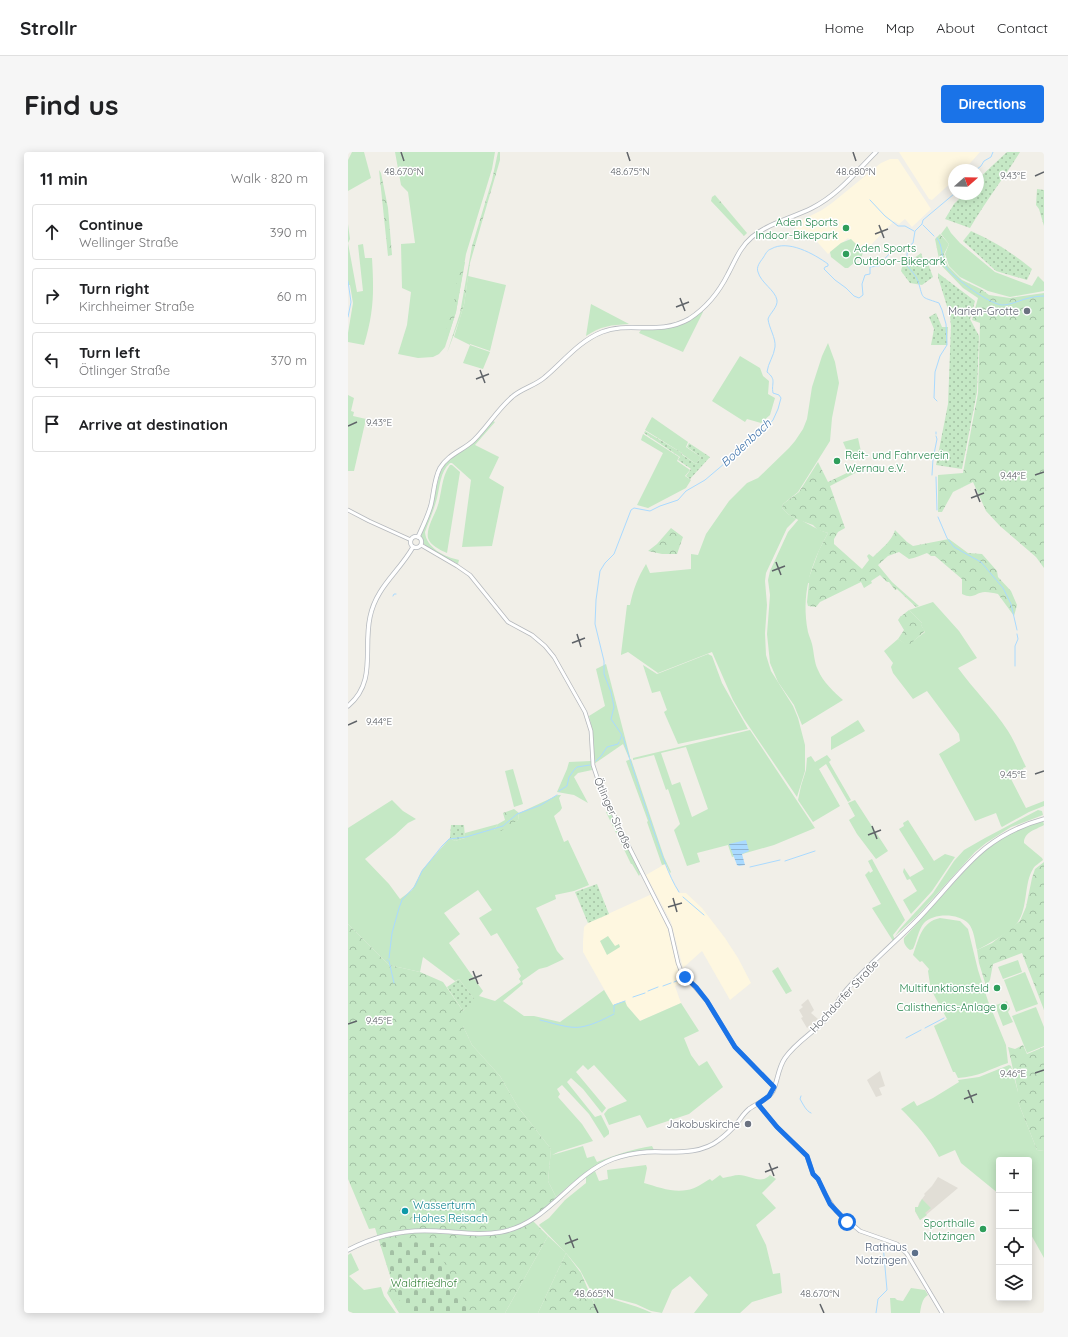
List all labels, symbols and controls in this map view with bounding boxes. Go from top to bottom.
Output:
text: Strollr [20,16,77,40]
text: Home [825,19,864,37]
text: Map [886,19,914,37]
text: About [936,19,975,37]
text: Contact [997,19,1048,37]
button: Directions [941,85,1044,123]
text: Find us [24,87,118,122]
north arrow [948,164,984,200]
text: 48.670°N [384,165,424,178]
text: 48.675°N [610,165,650,178]
text: 48.680°N [836,165,876,178]
text: 11 min [40,168,88,189]
text: 9.43°E [1000,169,1026,182]
text: Walk · 820 m [231,170,308,186]
text: Continue [79,215,143,234]
place label: Aden Sports Indoor-Bikepark [756,215,838,242]
icon: ahead [41,221,63,243]
marker: Aden Sports Indoor-Bikepark [841,223,851,233]
text: 390 m [270,224,307,240]
text: Wellinger Straße [79,234,178,250]
place label: Aden Sports Outdoor-Bikepark [854,241,946,268]
marker: Aden Sports Outdoor-Bikepark [841,249,851,259]
text: Turn right [79,279,150,298]
icon: right [41,285,63,307]
text: 60 m [277,288,307,304]
text: Kirchheimer Straße [79,298,194,314]
place label: Marien-Grotte [948,304,1019,318]
marker: Marien-Grotte [1022,306,1032,316]
text: Turn left [79,343,141,362]
icon: left [41,349,63,371]
text: 370 m [270,352,307,368]
text: Ötlinger Straße [79,362,170,378]
icon: arrive [41,413,63,435]
text: Arrive at destination [79,415,228,434]
water label: Bodenbach [717,415,774,470]
text: 9.43°E [366,416,392,429]
place label: Reit- und Fahrverein Wernau e.V. [845,448,949,475]
marker: Reit- und Fahrverein Wernau e.V. [832,456,842,466]
text: 9.44°E [1000,469,1026,482]
text: 9.44°E [366,715,392,728]
text: 9.45°E [1000,768,1027,781]
street label: Ötlinger Straße [591,775,635,851]
street label: Hochdorfer Straße [807,957,881,1035]
route end [676,968,694,986]
place label: Multifunktionsfeld [900,981,989,995]
marker: Multifunktionsfeld [992,983,1002,993]
place label: Calisthenics-Anlage [897,1000,996,1014]
marker: Calisthenics-Anlage [999,1002,1009,1012]
text: 9.45°E [366,1014,393,1027]
text: 9.46°E [1000,1067,1026,1080]
place label: Jakobuskirche [666,1117,740,1131]
marker: Jakobuskirche [743,1119,753,1129]
map controls [996,1157,1032,1301]
button: + [996,1157,1032,1193]
button: − [996,1193,1032,1229]
place label: Wasserturm Hohes Reisach [413,1198,488,1225]
marker: Wasserturm Hohes Reisach [400,1206,410,1216]
route start [838,1213,856,1231]
place label: Sporthalle Notzingen [923,1216,975,1243]
marker: Sporthalle Notzingen [978,1224,988,1234]
button: locate [996,1229,1032,1265]
place label: Rathaus Notzingen [855,1240,907,1267]
marker: Rathaus Notzingen [910,1248,920,1258]
button: layers [996,1265,1032,1301]
park label: Waldfriedhof [391,1276,457,1290]
text: 48.665°N [574,1287,614,1300]
text: 48.670°N [800,1287,840,1300]

